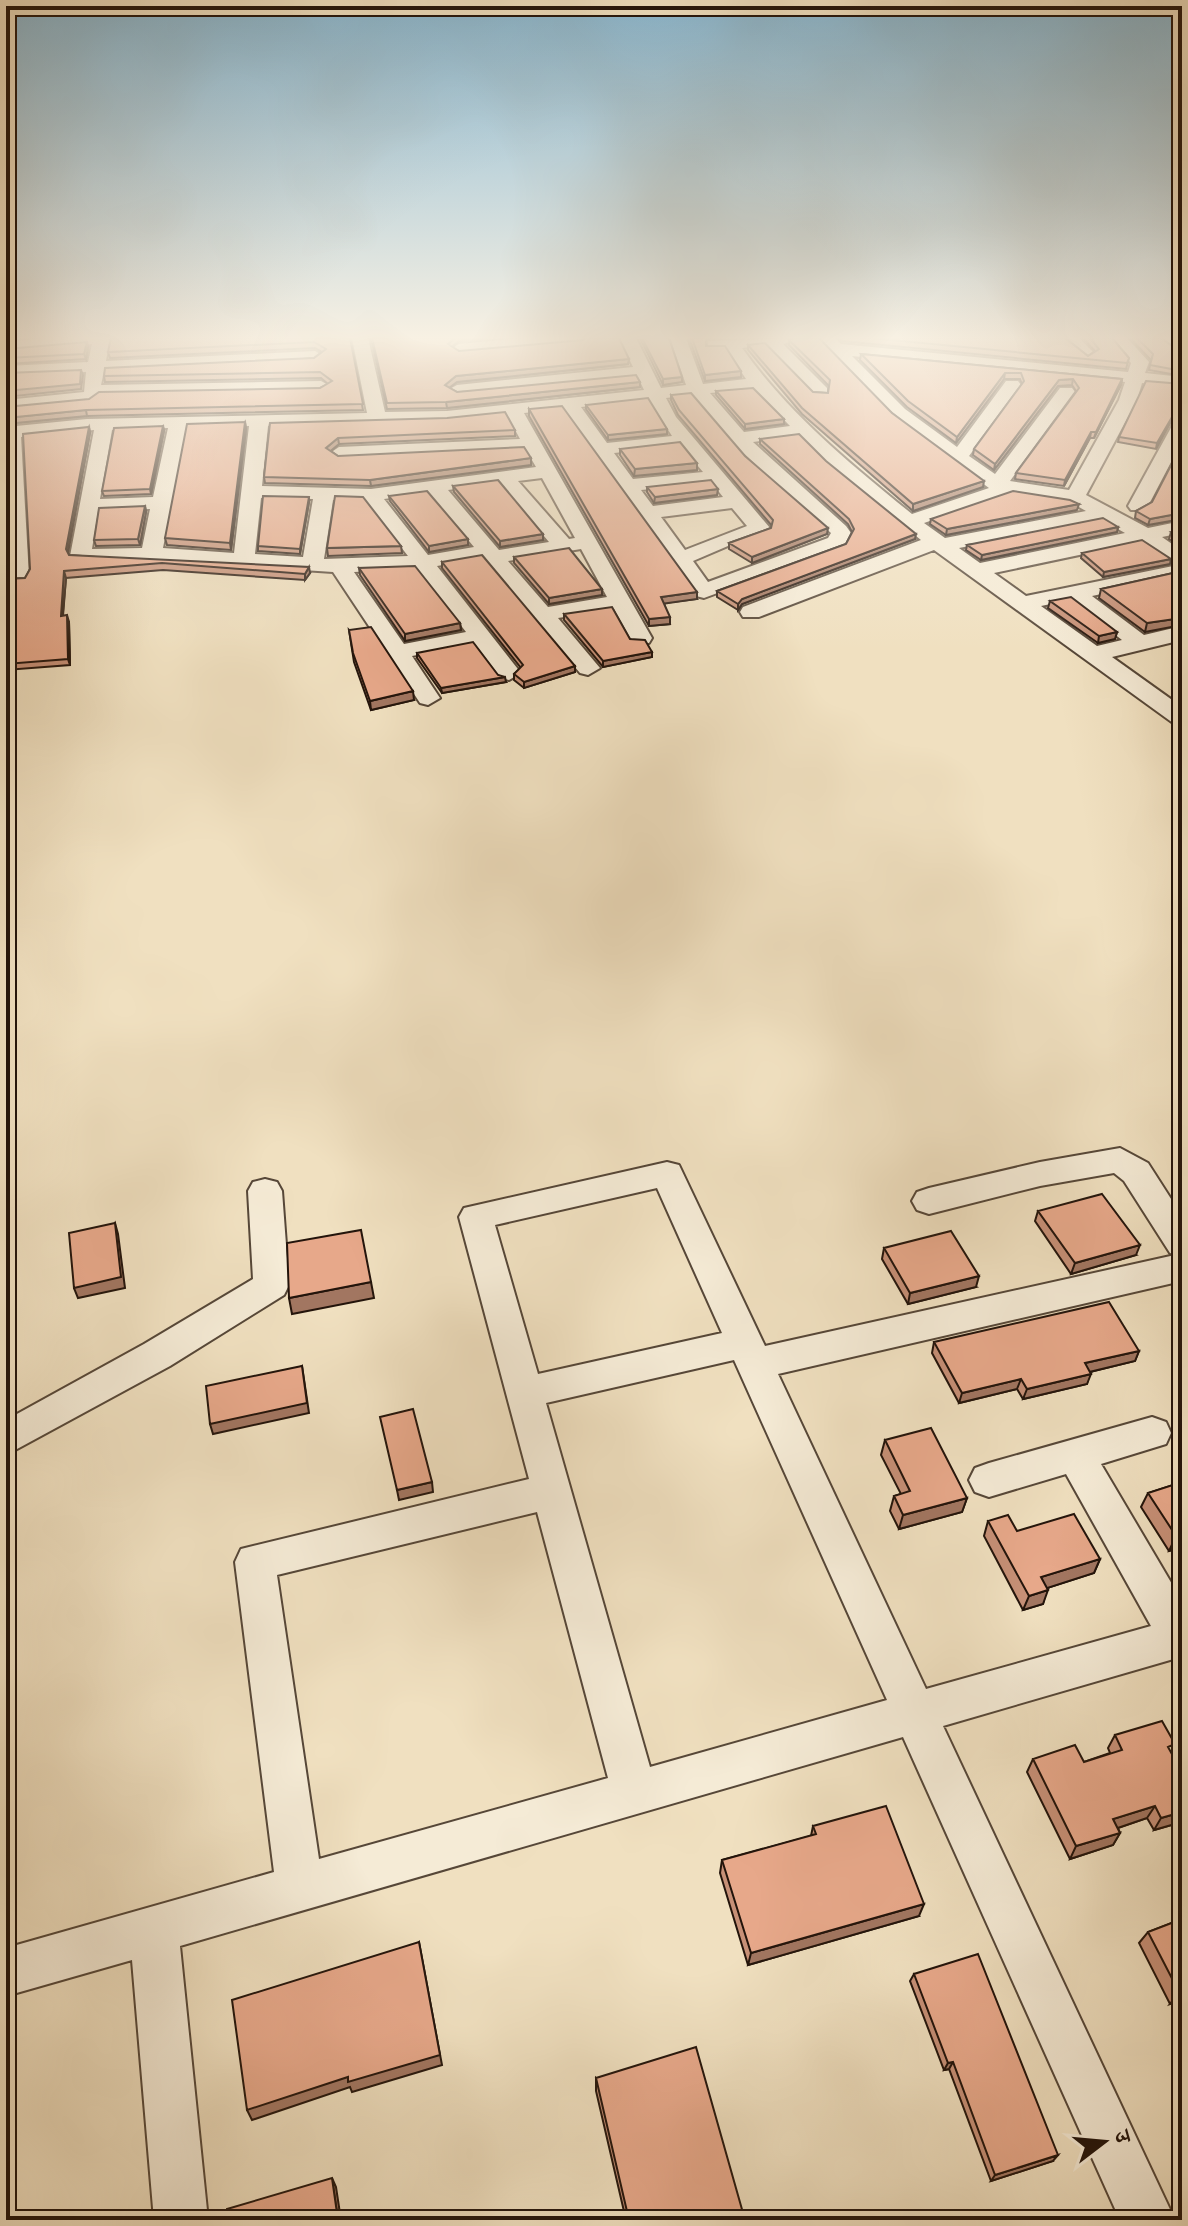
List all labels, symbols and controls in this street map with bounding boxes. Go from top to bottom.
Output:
north arrow [1064,2102,1144,2182]
text: उ [1107,2126,1137,2148]

